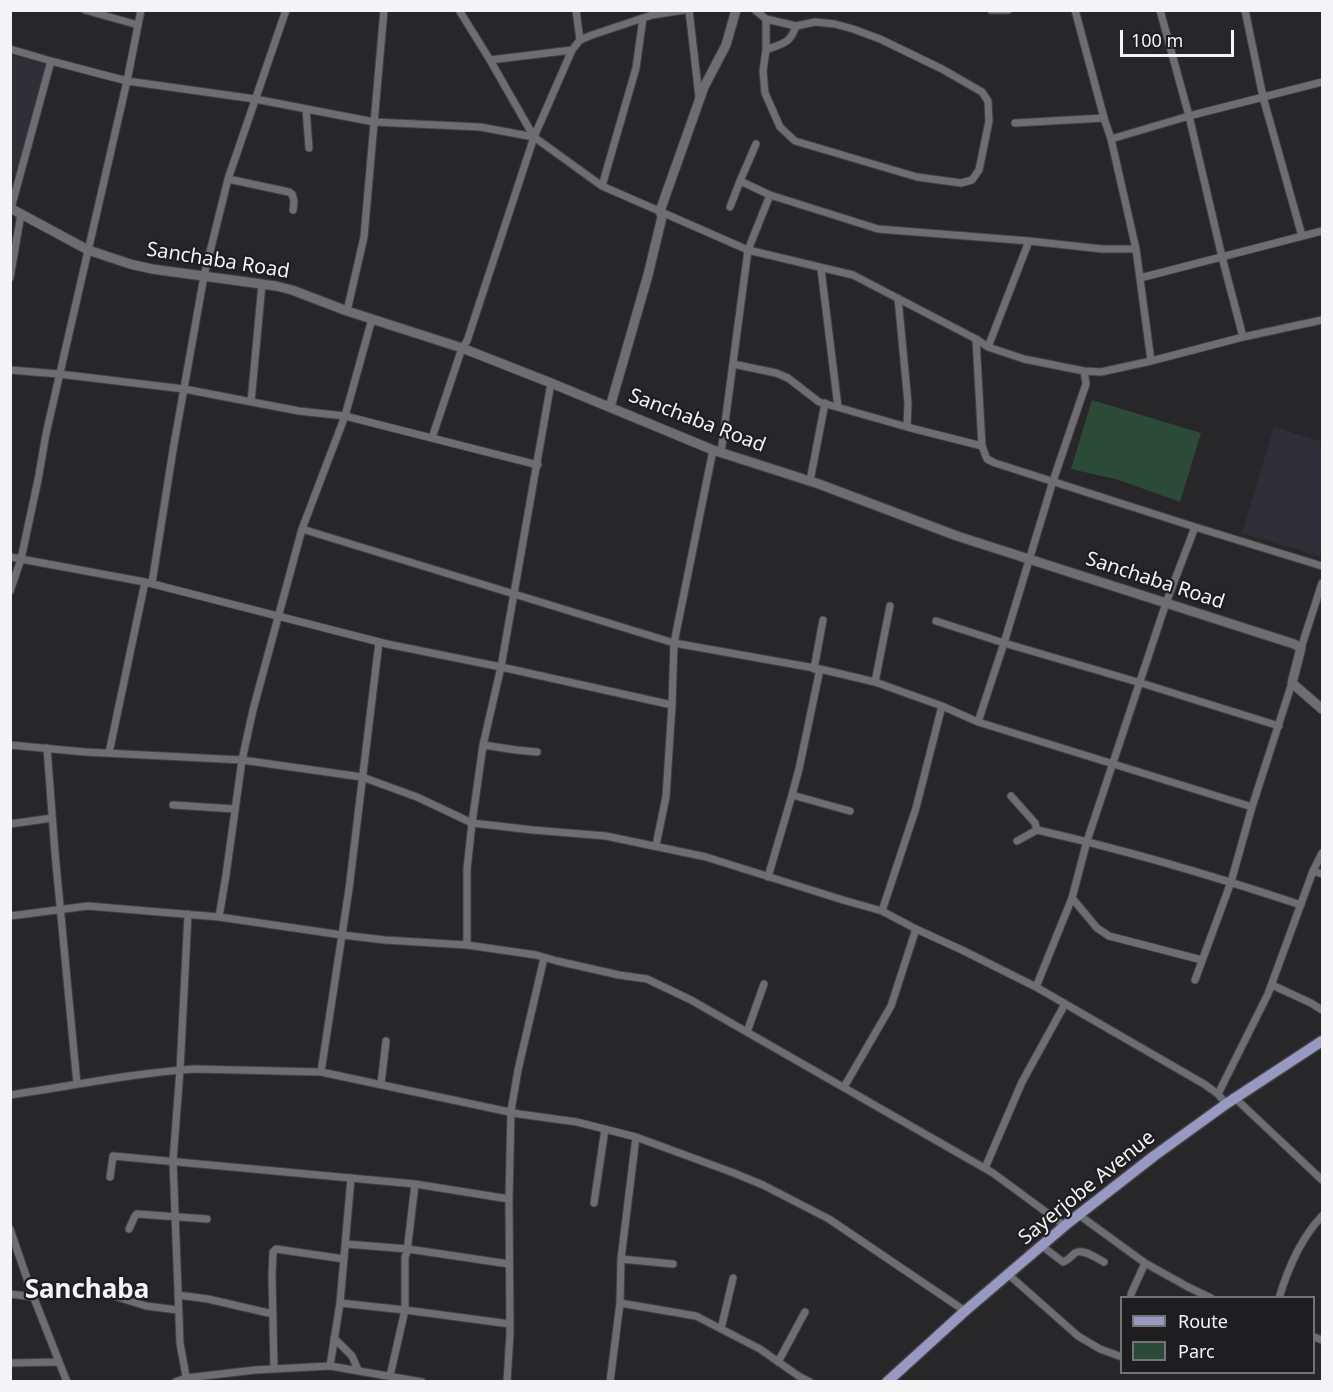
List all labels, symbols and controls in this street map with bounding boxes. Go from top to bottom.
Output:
scale bar [1123,18,1237,56]
text: 100 m [1131,28,1183,52]
street label: Sanchaba Road [145,238,291,284]
street label: Sanchaba Road [625,384,769,458]
street label: Sanchaba Road [1083,547,1227,615]
street label: Sayerjobe Avenue [1014,1126,1160,1250]
district label: Sanchaba [25,1275,149,1307]
legend [1120,1296,1315,1374]
text: Route [1178,1309,1228,1333]
text: Parc [1178,1339,1215,1363]

